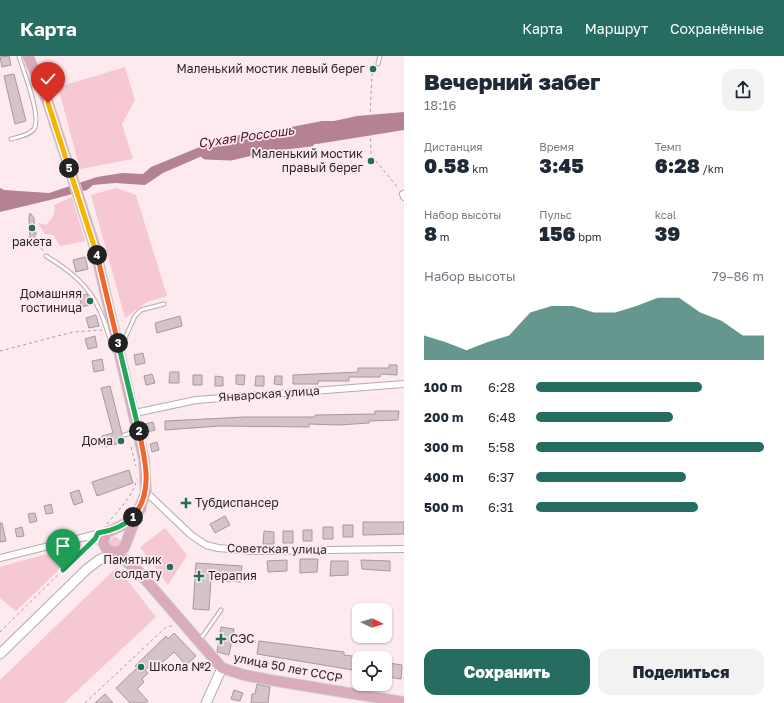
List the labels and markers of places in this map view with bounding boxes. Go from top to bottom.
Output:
place label: Маленький мостик левый берег [176,61,365,76]
pin [31,62,65,103]
marker: Маленький мостик левый берег [368,64,378,74]
place label: Маленький мостик правый берег [251,146,363,175]
marker: Маленький мостик правый берег [366,156,376,166]
pin: 5 [59,158,79,178]
marker: ракета [27,223,37,233]
place label: ракета [12,234,52,249]
pin: 4 [87,245,107,265]
place label: Домашняя гостиница [20,286,82,315]
marker: Домашняя гостиница [85,296,95,306]
pin: 3 [108,333,128,353]
pin: 2 [129,421,149,441]
place label: Дома [82,433,113,448]
marker: Дома [116,436,126,446]
place label: Тубдиспансер [195,495,279,510]
marker: Тубдиспансер [180,497,192,509]
pin: 1 [123,507,143,527]
pin [46,529,80,570]
place label: Памятник солдату [103,552,162,581]
marker: Памятник солдату [165,562,175,572]
place label: Терапия [208,568,257,583]
marker: Терапия [193,570,205,582]
place label: СЭС [230,631,254,646]
marker: СЭС [215,633,227,645]
place label: Школа №2 [149,659,211,674]
marker: Школа №2 [136,662,146,672]

